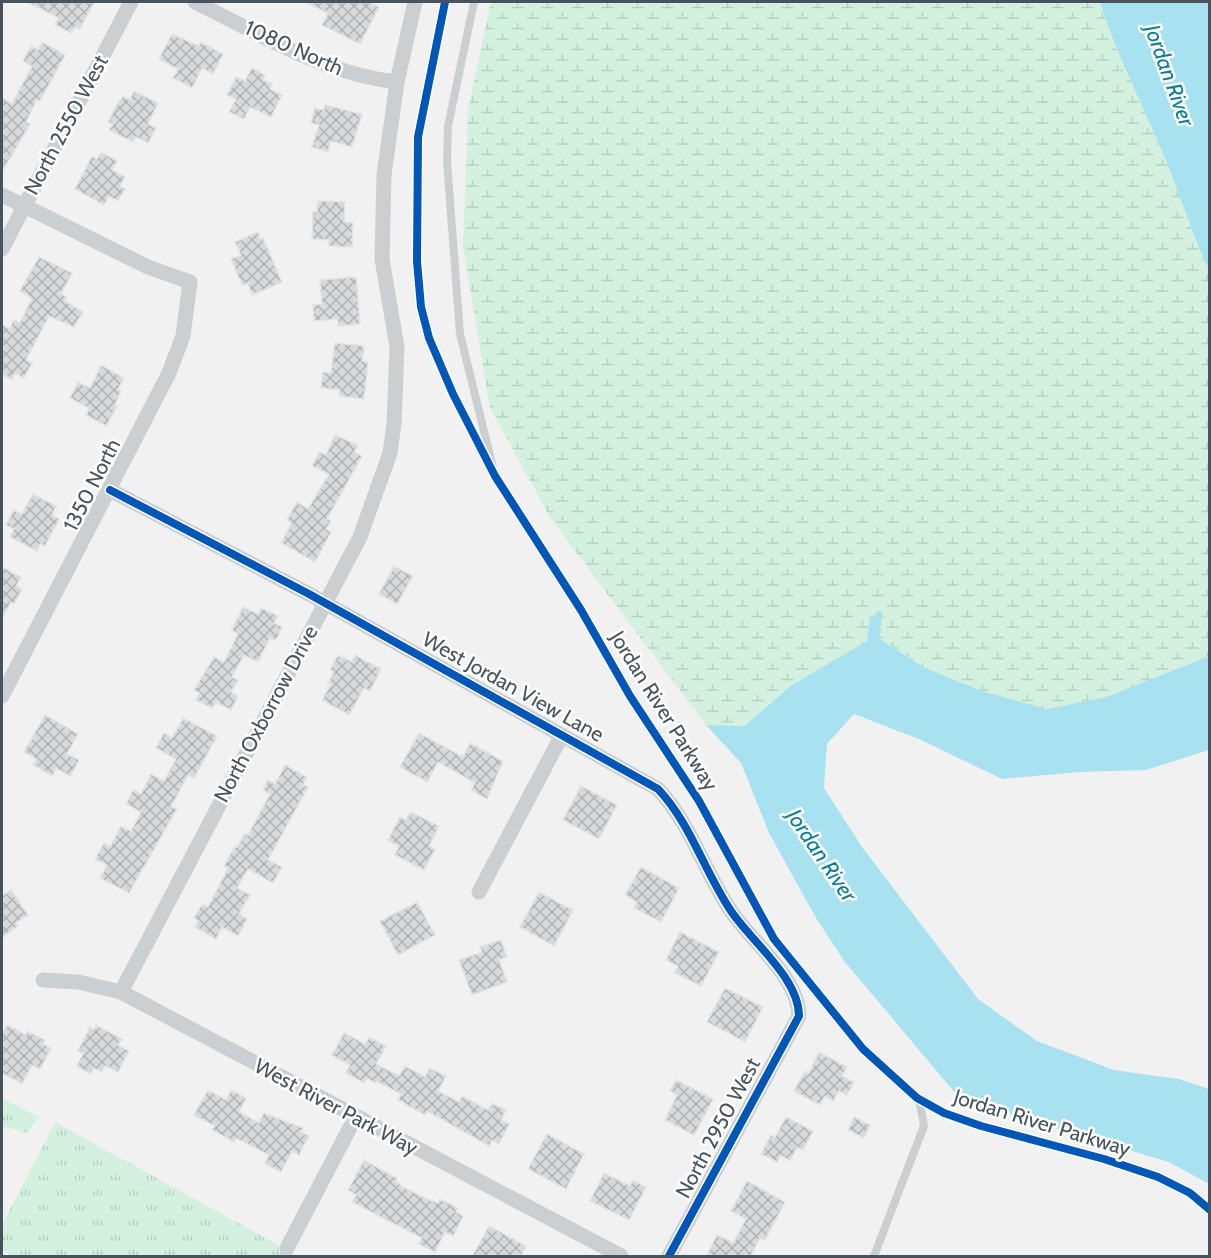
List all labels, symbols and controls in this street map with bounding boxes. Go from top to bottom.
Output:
street label: 1080 North [241,15,347,80]
water label: Jordan River [1138,19,1201,131]
street label: North 2550 West [18,51,113,199]
street label: 1350 North [58,435,125,535]
street label: North Oxborrow Drive [208,621,323,806]
street label: Jordan River Parkway [605,625,724,796]
street label: West Jordan View Lane [418,626,608,747]
water label: Jordan River [780,802,863,908]
street label: West River Park Way [250,1053,423,1160]
street label: North 2950 West [670,1053,765,1202]
street label: Jordan River Parkway [950,1083,1134,1161]

